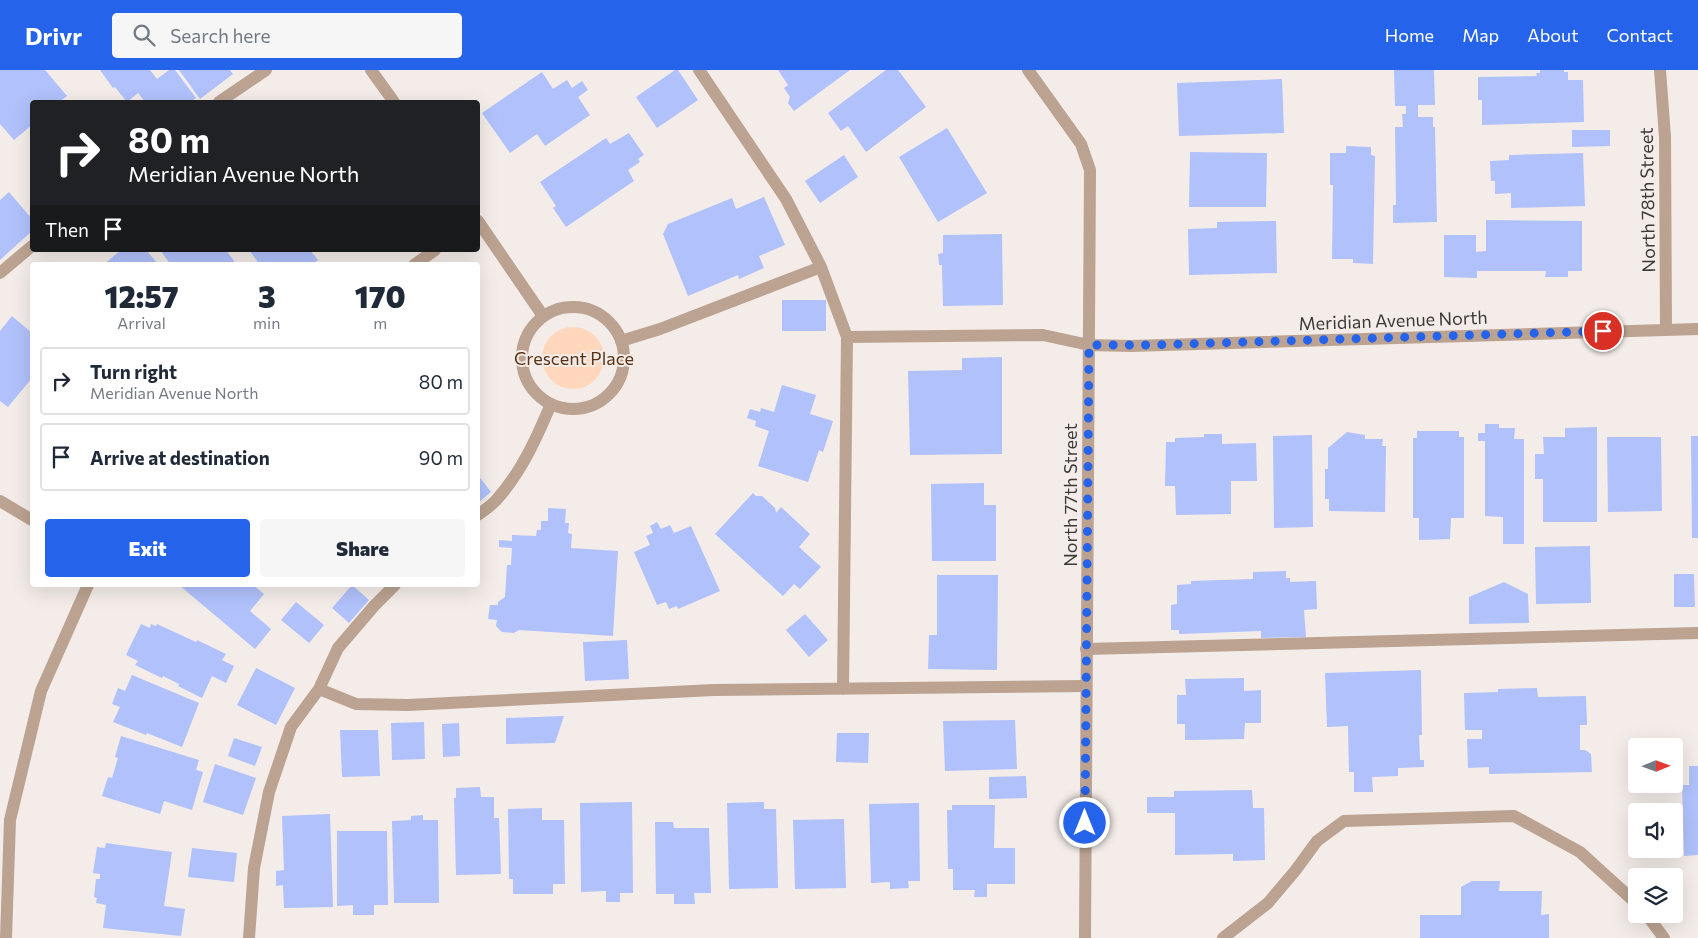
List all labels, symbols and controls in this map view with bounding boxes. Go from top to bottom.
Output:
search box [112,13,462,58]
text: Drivr [25,21,82,50]
icon: search [130,21,158,49]
text: Search here [170,24,271,47]
text: Home [1385,24,1434,46]
text: Map [1462,24,1499,46]
text: About [1527,24,1579,46]
text: Contact [1607,24,1673,46]
text: 80 m [128,117,210,160]
icon: right [45,120,110,185]
street label: North 78th Street [1635,127,1659,273]
text: Meridian Avenue North [128,160,359,187]
icon: arrive [99,215,127,243]
text: Then [45,218,89,241]
text: 12:57 [104,277,179,314]
text: 3 [258,277,276,314]
text: 170 [355,277,406,314]
street label: Meridian Avenue North [1298,306,1488,334]
pin [1582,310,1624,352]
text: Arrival [117,313,166,332]
text: min [253,313,280,332]
text: m [373,313,387,332]
icon: arrive [1589,317,1617,345]
park label: Crescent Place [514,347,634,369]
text: Turn right [90,360,177,383]
icon: right [47,367,75,395]
text: 80 m [419,370,463,393]
text: Meridian Avenue North [90,383,258,402]
street label: North 77th Street [1059,423,1081,567]
icon: arrive [47,443,75,471]
text: Arrive at destination [90,446,270,469]
text: 90 m [419,446,463,469]
button: Exit [45,519,250,577]
button: Share [260,519,465,577]
north arrow [1628,738,1682,792]
map controls [1628,738,1683,923]
position arrow [1058,796,1110,848]
button: sound [1628,803,1683,858]
button: layers [1628,868,1683,923]

